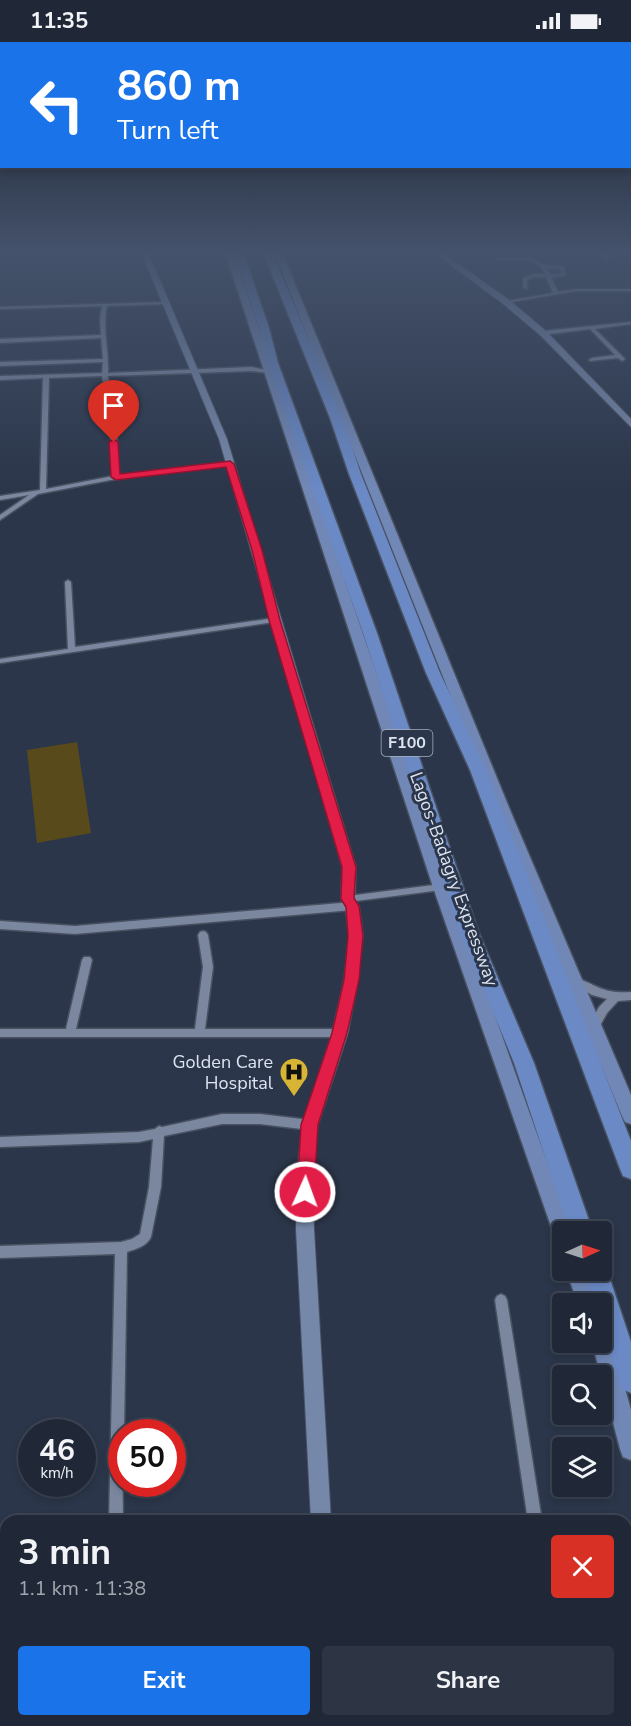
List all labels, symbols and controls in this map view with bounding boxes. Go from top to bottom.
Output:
text: 11:35 [30,6,88,36]
text: 860 m [117,58,241,115]
icon: left [18,66,96,144]
text: Turn left [117,112,218,149]
pin [88,380,139,442]
icon: arrive [97,389,130,422]
road number: F100 [382,730,432,756]
street label: Lagos-Badagry Expressway [404,768,504,990]
place label: Golden Care Hospital [173,1050,274,1095]
hospital icon: Golden Care Hospital [278,1056,310,1098]
position arrow [273,1160,337,1224]
north arrow [552,1221,612,1281]
map controls [552,1221,612,1497]
button: sound [552,1293,612,1353]
button: search [552,1365,612,1425]
speed limit sign: 50 [108,1419,186,1497]
text: 46 [39,1430,75,1471]
button: layers [552,1437,612,1497]
text: km/h [40,1463,74,1483]
text: 3 min [18,1528,111,1577]
button: close [551,1535,614,1598]
text: 1.1 km · 11:38 [18,1575,146,1602]
button: Exit [18,1646,310,1715]
button: Share [322,1646,614,1715]

